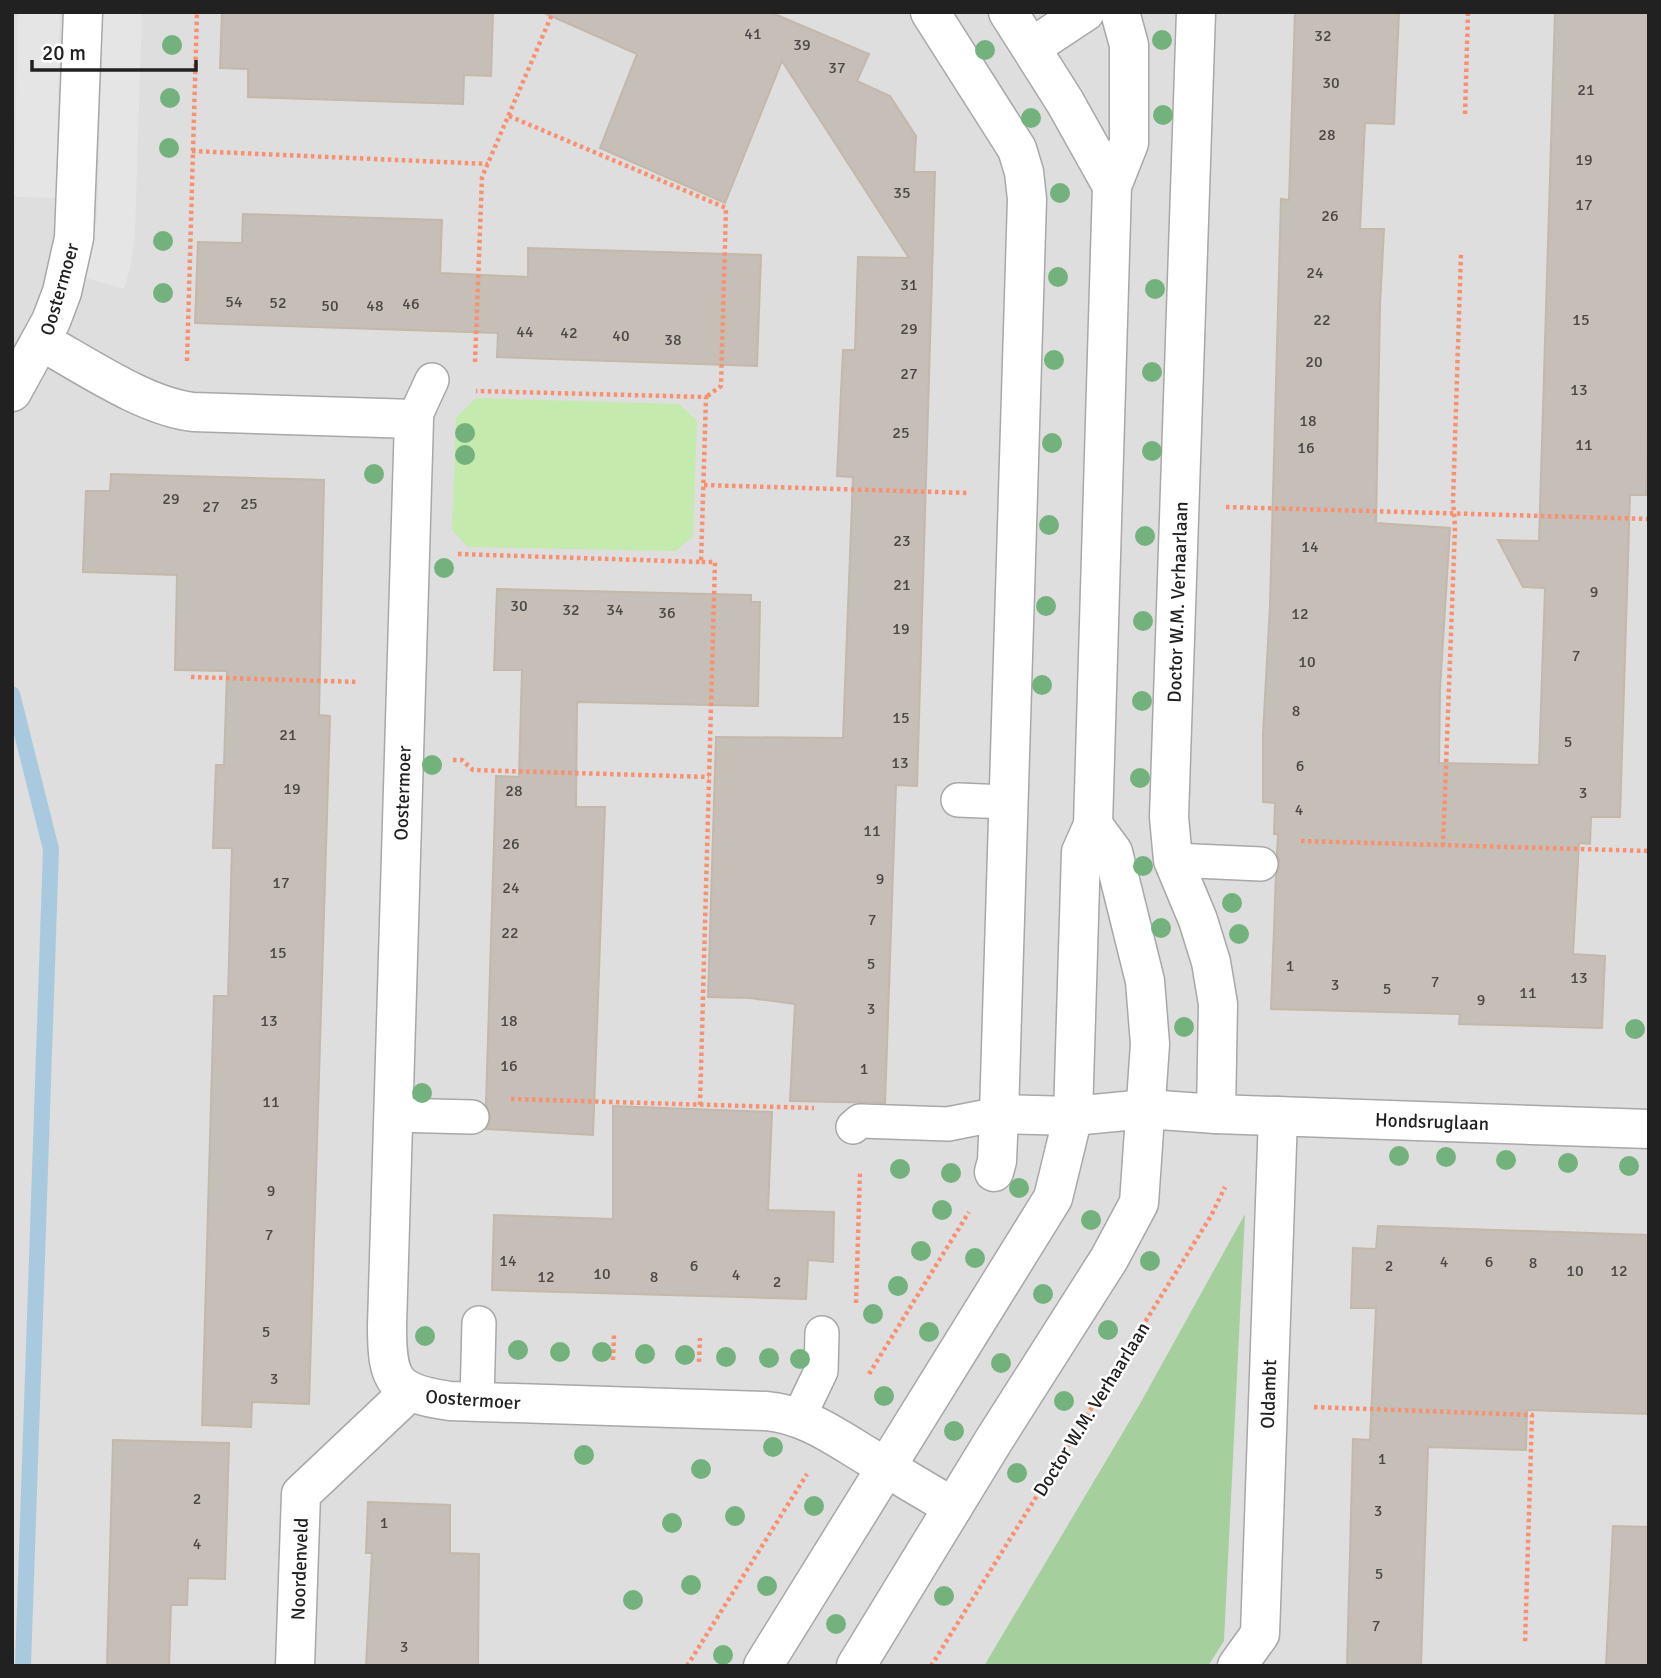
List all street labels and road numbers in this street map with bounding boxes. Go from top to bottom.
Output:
street label: Oostermoer [35,240,85,338]
street label: Doctor W.M. Verhaarlaan [1162,501,1194,703]
street label: Oostermoer [389,745,417,841]
street label: Hondsruglaan [1375,1108,1489,1136]
street label: Doctor W.M. Verhaarlaan [1028,1318,1155,1501]
street label: Oldambt [1256,1359,1282,1429]
street label: Oostermoer [425,1385,521,1415]
street label: Noordenveld [286,1517,314,1621]

